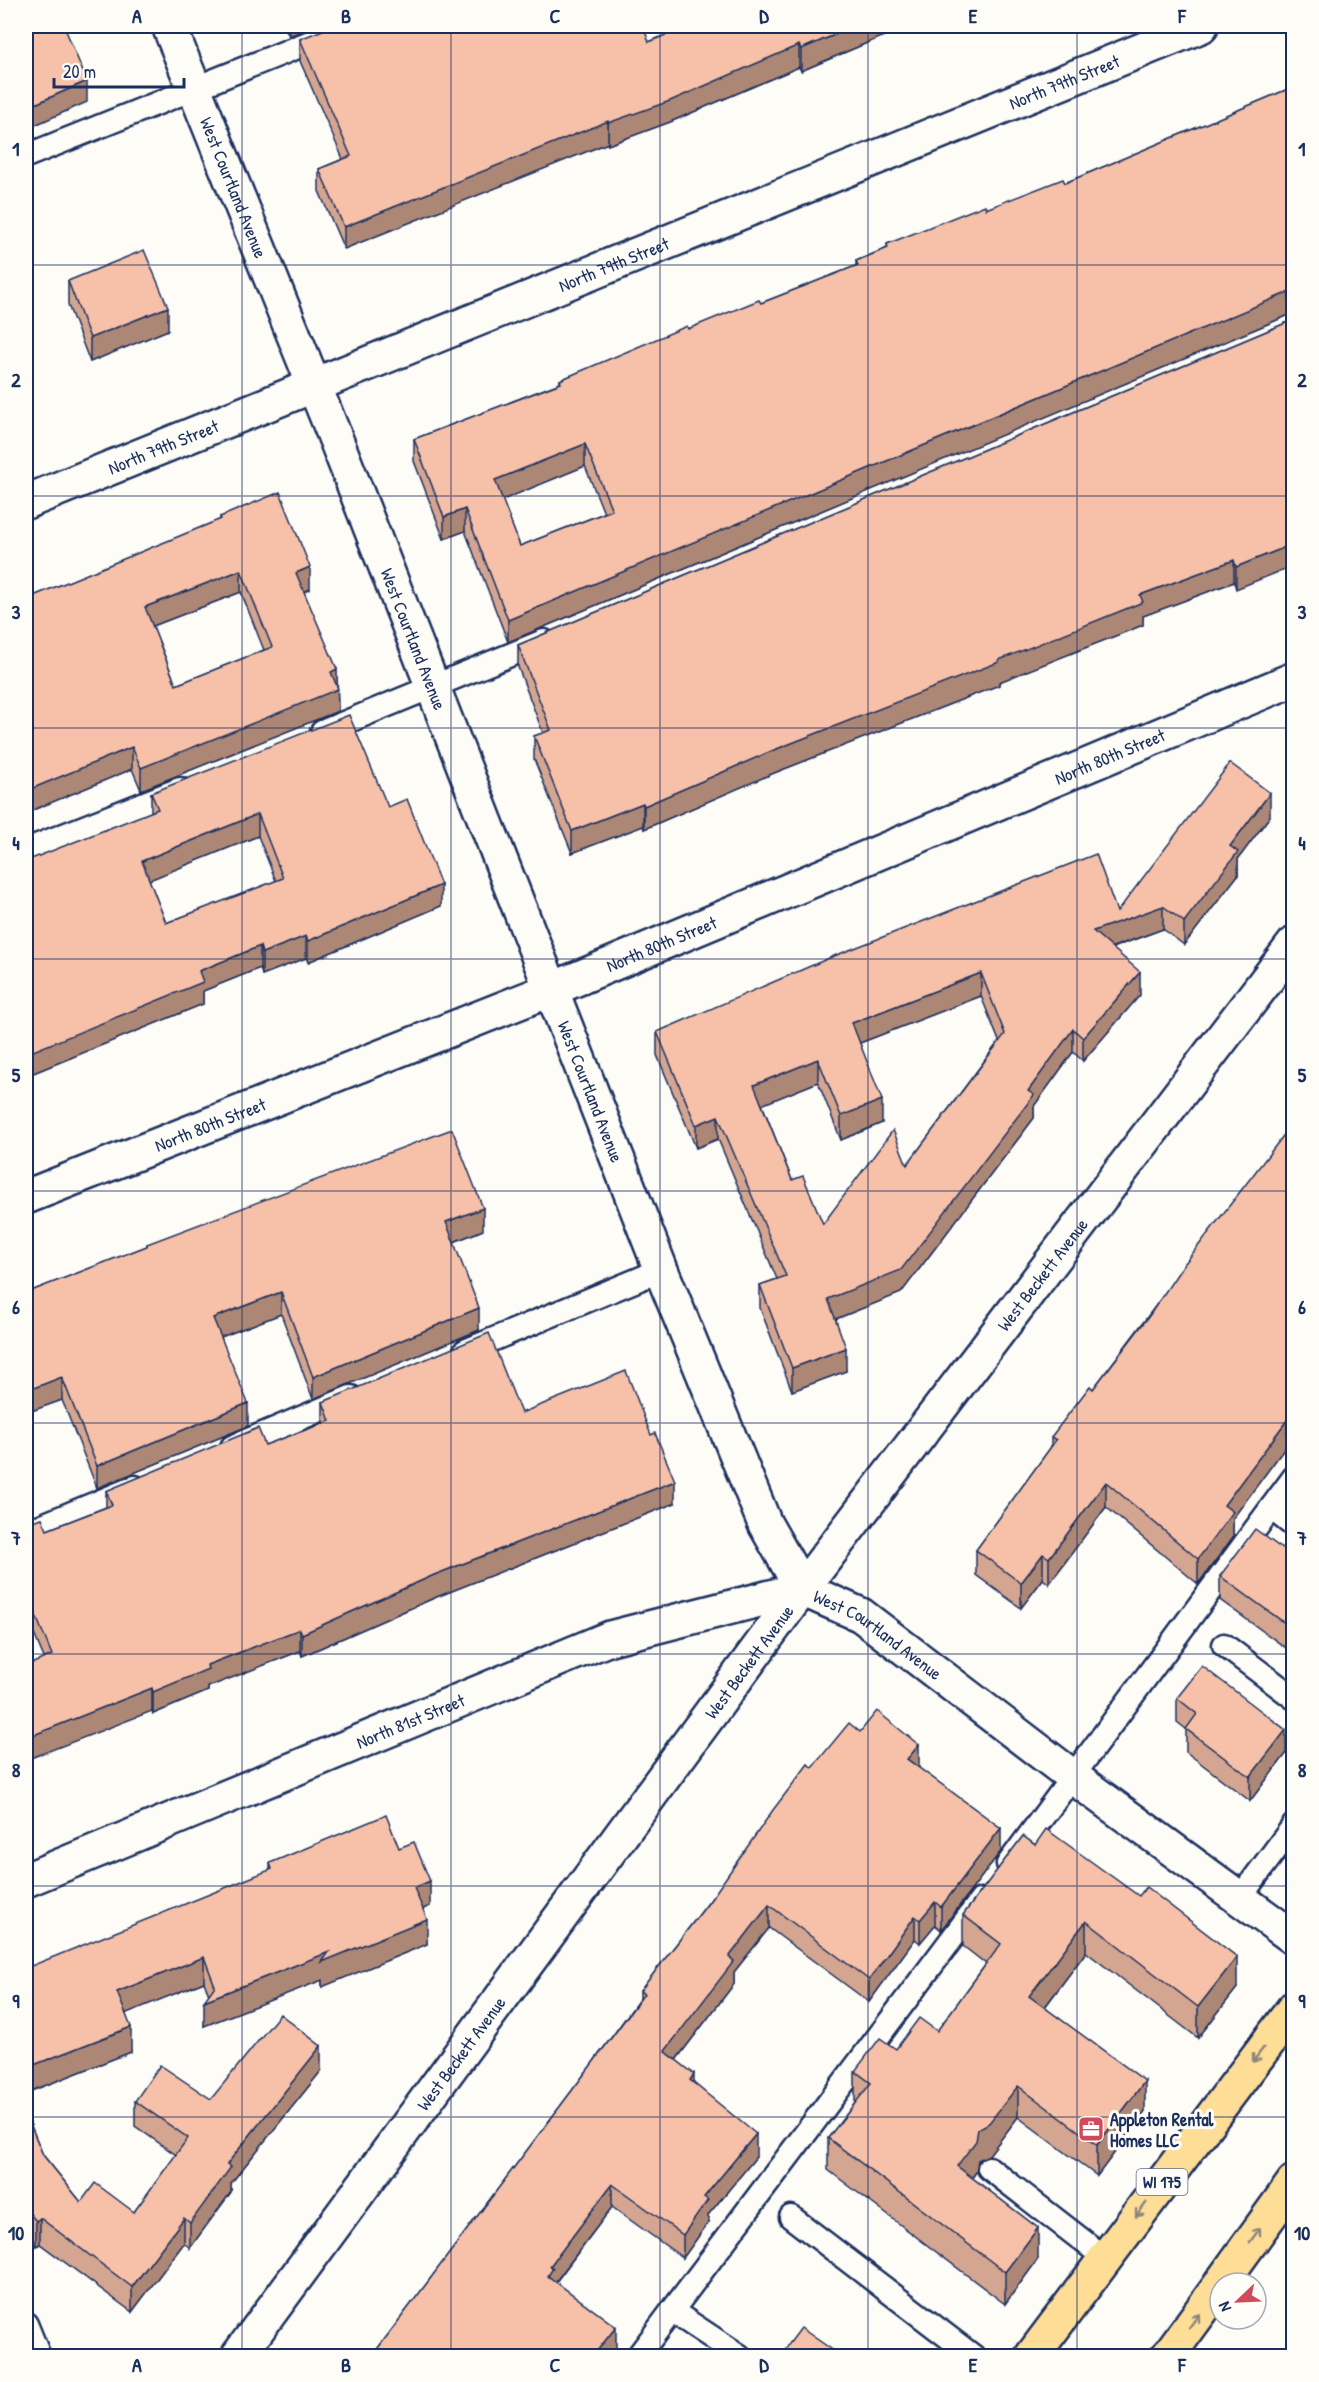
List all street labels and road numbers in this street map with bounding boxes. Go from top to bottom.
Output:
street label: North 79th Street [1005,48,1124,115]
street label: West Courtland Avenue [195,113,274,262]
street label: North 79th Street [555,230,673,298]
street label: North 79th Street [104,413,223,480]
street label: West Courtland Avenue [375,564,453,713]
street label: North 80th Street [1051,722,1169,790]
street label: North 80th Street [602,909,721,978]
street label: West Courtland Avenue [552,1017,630,1166]
street label: North 80th Street [151,1091,270,1157]
street label: West Beckett Avenue [991,1213,1093,1336]
street label: West Courtland Avenue [810,1583,948,1685]
street label: West Beckett Avenue [698,1599,799,1724]
street label: North 81st Street [352,1687,469,1754]
street label: West Beckett Avenue [410,1991,511,2115]
road number: WI 175 [1136,2169,1188,2195]

